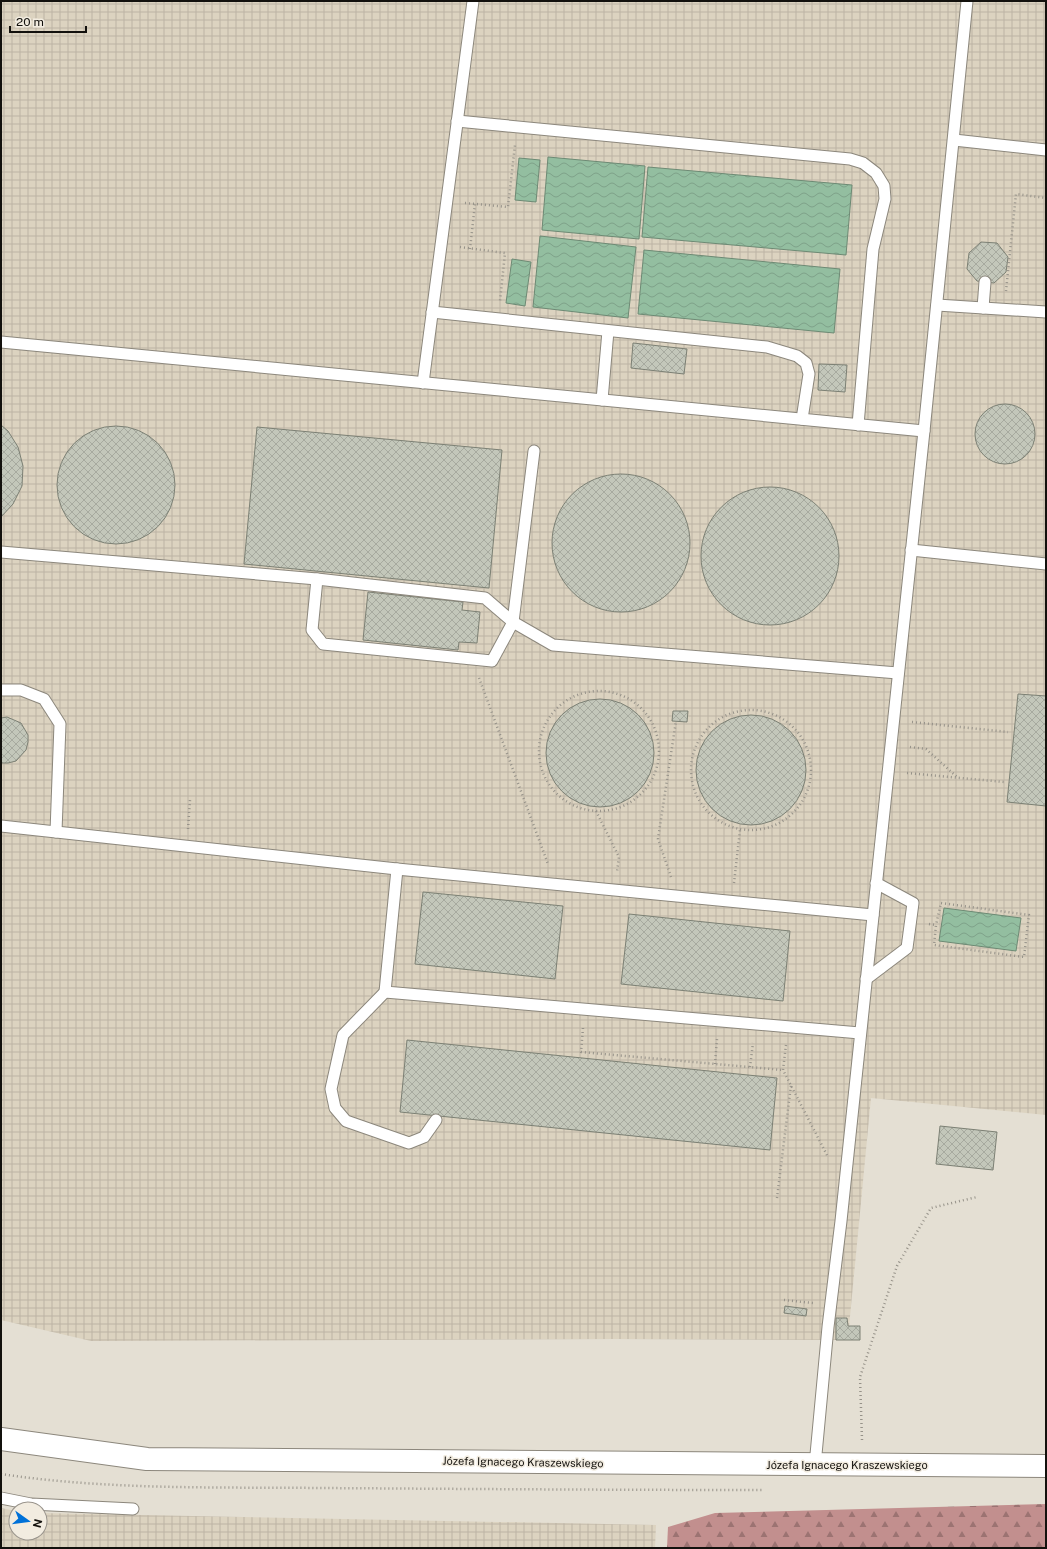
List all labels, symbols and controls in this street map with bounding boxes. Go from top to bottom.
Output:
scale bar [10,8,86,34]
text: 20 m [16,15,44,29]
street label: Józefa Ignacego Kraszewskiego [442,1455,604,1469]
street label: Józefa Ignacego Kraszewskiego [766,1459,928,1471]
north arrow [8,1501,48,1541]
text: N [31,1518,45,1529]

